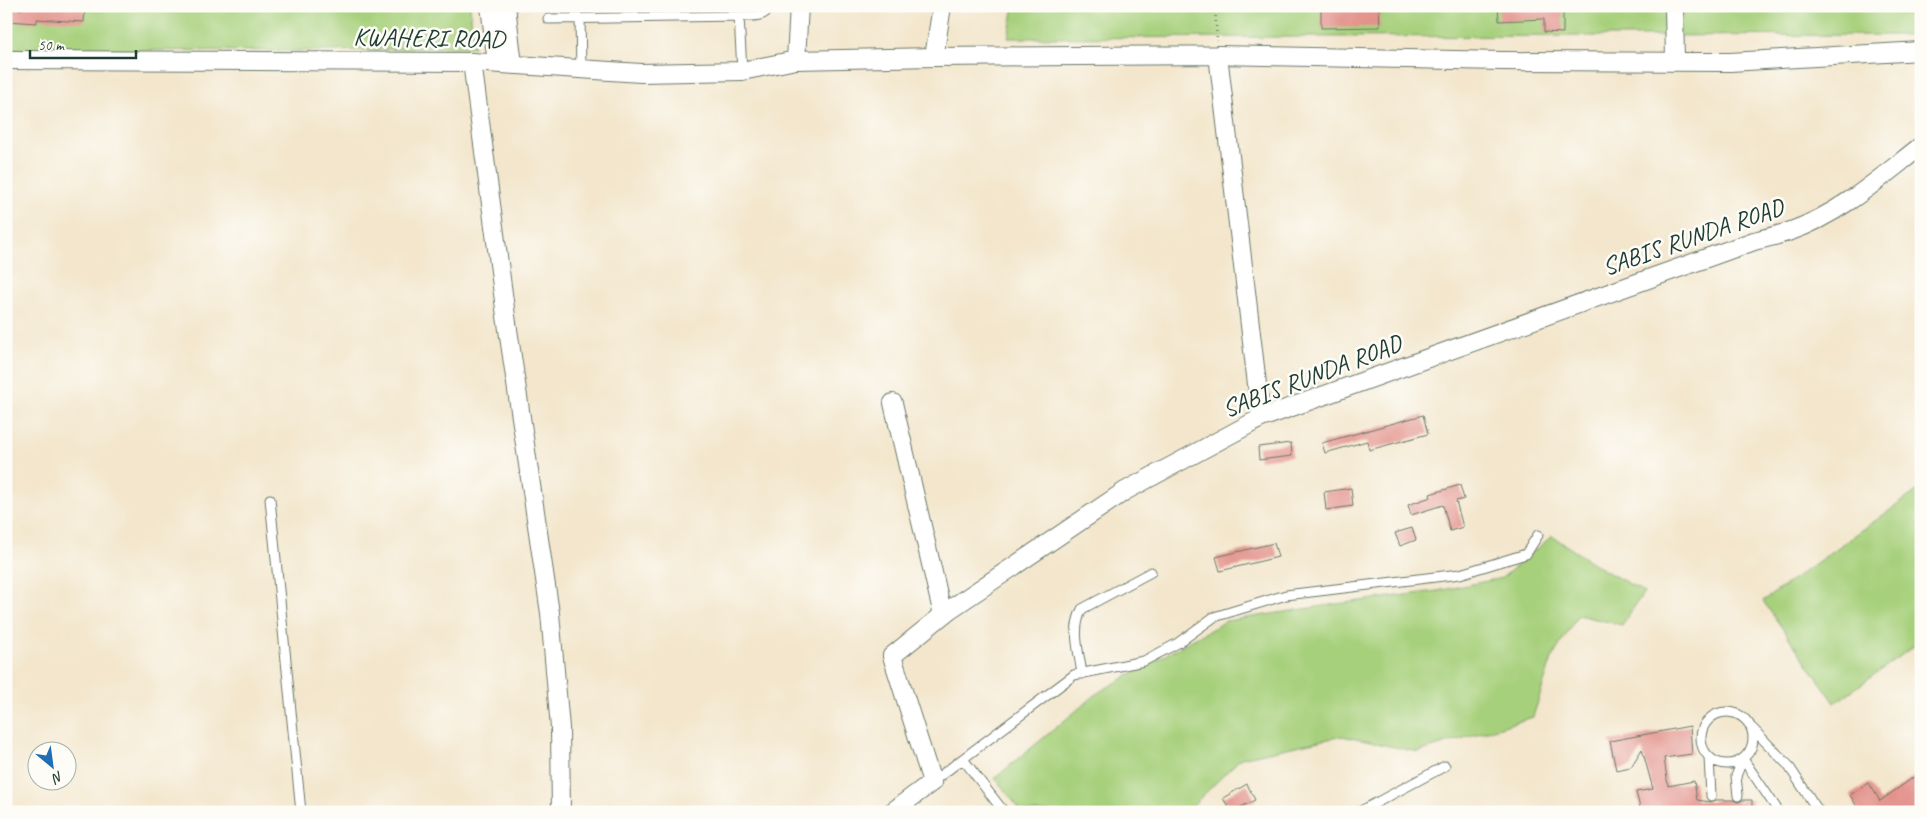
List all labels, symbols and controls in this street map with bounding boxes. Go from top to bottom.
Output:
street label: KWAHERI ROAD [353,21,507,55]
scale bar [30,28,136,60]
text: 50 m [38,36,65,55]
street label: SABIS RUNDA ROAD [1598,191,1789,283]
street label: SABIS RUNDA ROAD [1218,327,1408,425]
north arrow [28,740,78,790]
text: N [48,767,66,788]

